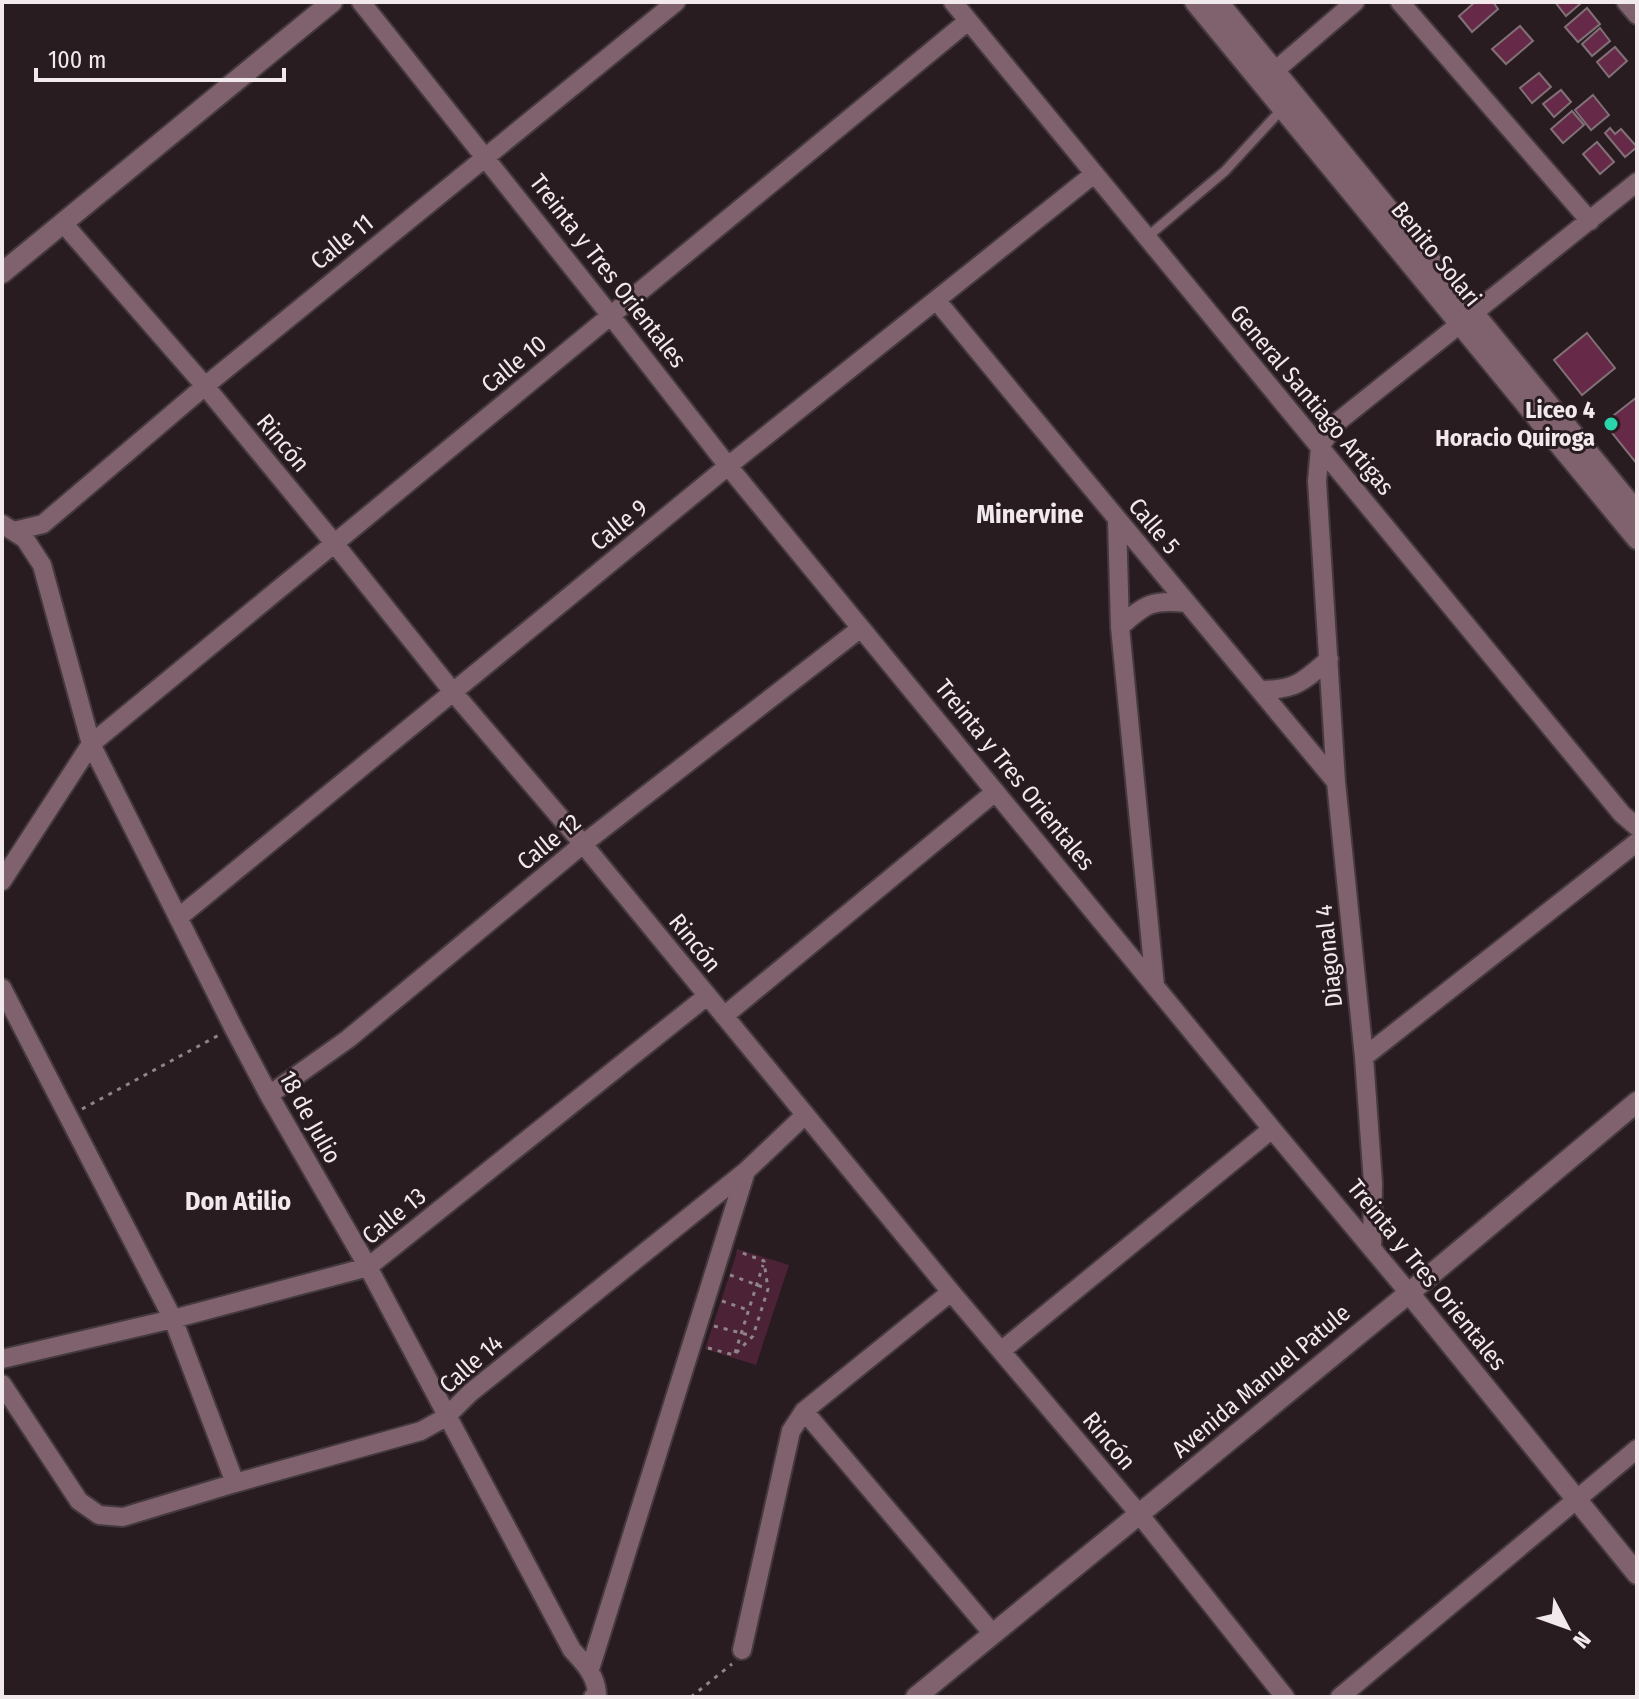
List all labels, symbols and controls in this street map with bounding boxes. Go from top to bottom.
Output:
scale bar [36,32,284,82]
text: 100 m [48,46,106,74]
street label: Treinta y Tres Orientales [524,169,692,373]
street label: Benito Solari [1385,196,1487,312]
street label: Calle 11 [305,208,379,276]
street label: General Santiago Artigas [1224,299,1400,501]
street label: Calle 10 [476,329,552,399]
place label: Liceo 4 Horacio Quiroga [1435,396,1595,452]
street label: Rincón [251,408,315,478]
marker: Liceo 4 Horacio Quiroga [1602,415,1620,433]
street label: Calle 5 [1123,492,1185,560]
street label: Calle 9 [585,494,653,556]
district label: Minervine [976,499,1084,530]
street label: Treinta y Tres Orientales [929,674,1101,876]
street label: Calle 12 [512,808,586,876]
street label: Diagonal 4 [1310,903,1348,1009]
street label: Rincón [663,908,727,978]
street label: 18 de Julio [273,1066,347,1168]
street label: Treinta y Tres Orientales [1341,1174,1513,1376]
street label: Calle 13 [357,1182,431,1250]
district label: Don Atilio [185,1186,291,1217]
street label: Avenida Manuel Patule [1166,1298,1356,1464]
street label: Calle 14 [434,1329,508,1399]
street label: Rincón [1077,1406,1141,1476]
north arrow [1527,1587,1607,1667]
text: N [1567,1626,1596,1654]

